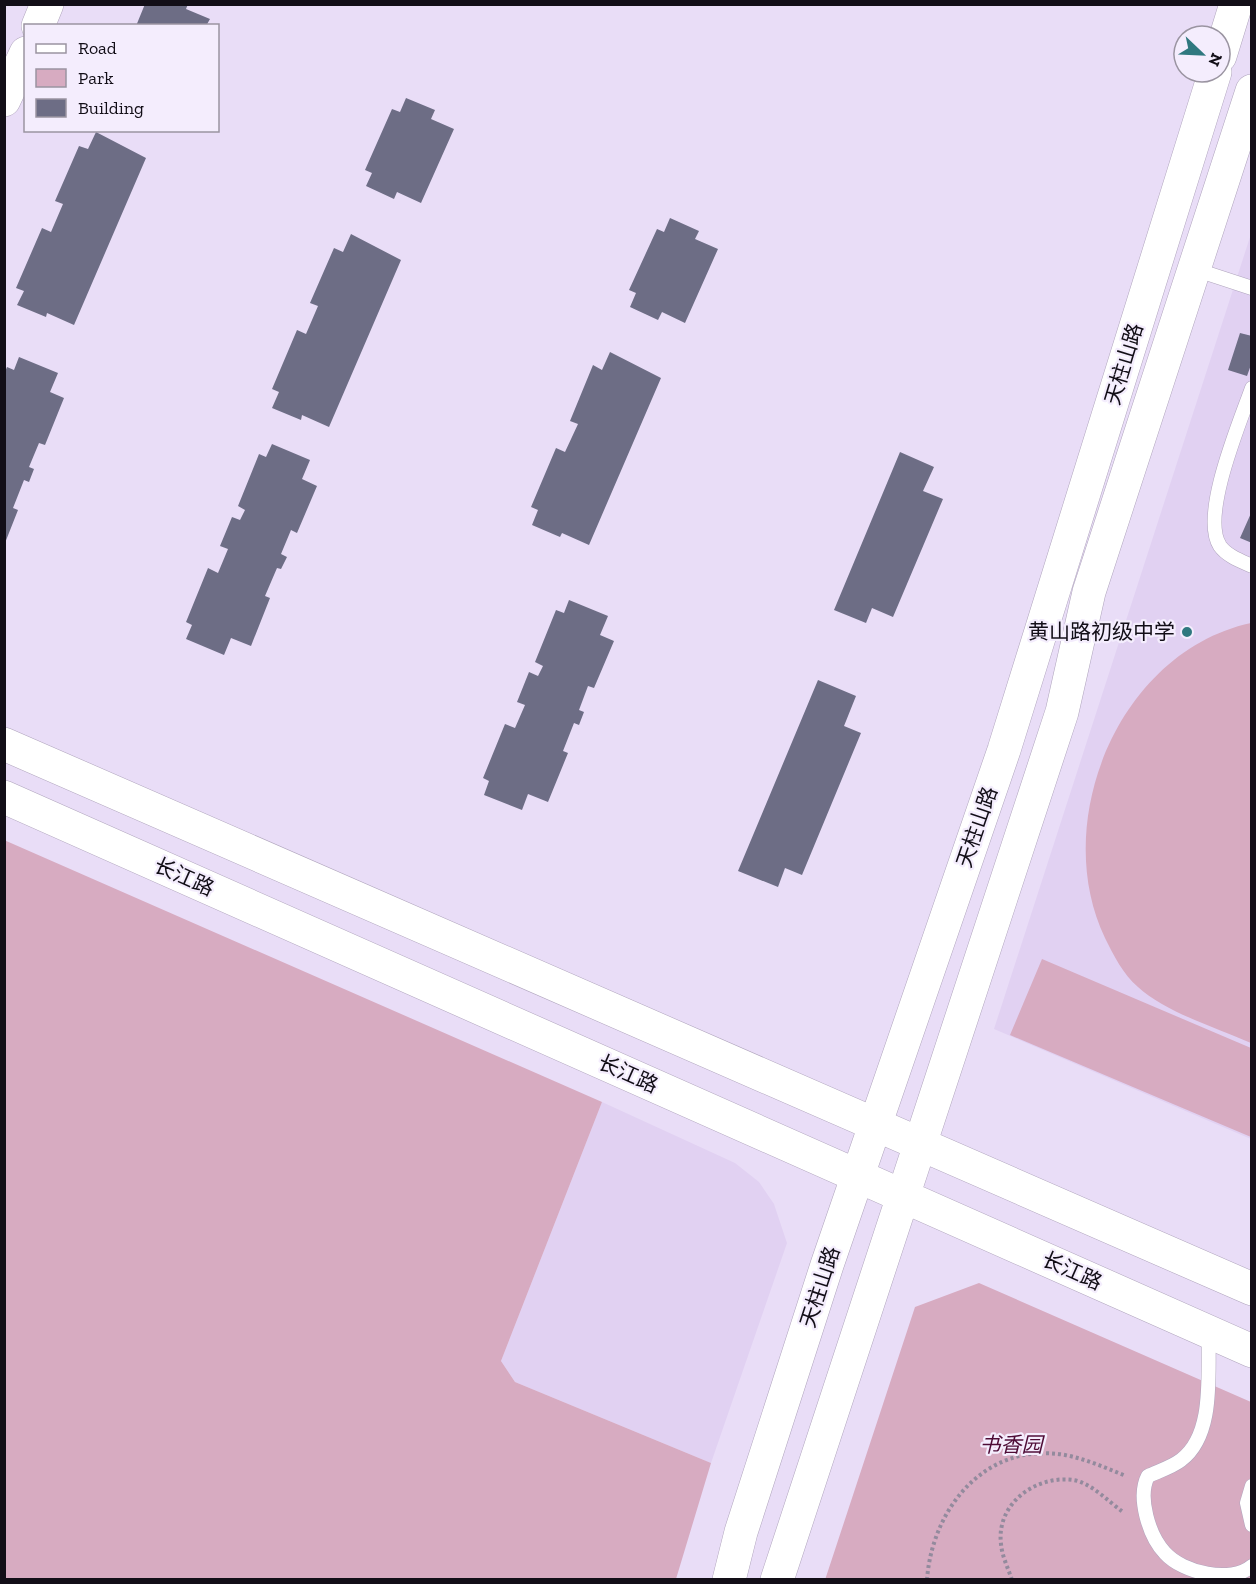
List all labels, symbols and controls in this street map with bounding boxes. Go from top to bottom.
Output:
legend [24,24,219,132]
north arrow [1172,24,1232,84]
text: Road [78,37,117,59]
text: N [1204,50,1226,69]
text: Park [78,67,114,89]
text: Building [78,97,144,119]
street label: 天柱山路 [1099,320,1148,408]
place label: 黄山路初级中学 [1028,619,1175,644]
marker: 黄山路初级中学 [1180,625,1194,639]
street label: 天柱山路 [951,783,1002,871]
street label: 长江路 [150,852,218,901]
street label: 长江路 [594,1049,662,1098]
street label: 天柱山路 [795,1243,844,1331]
street label: 长江路 [1038,1246,1106,1295]
park label: 书香园 [980,1432,1045,1457]

